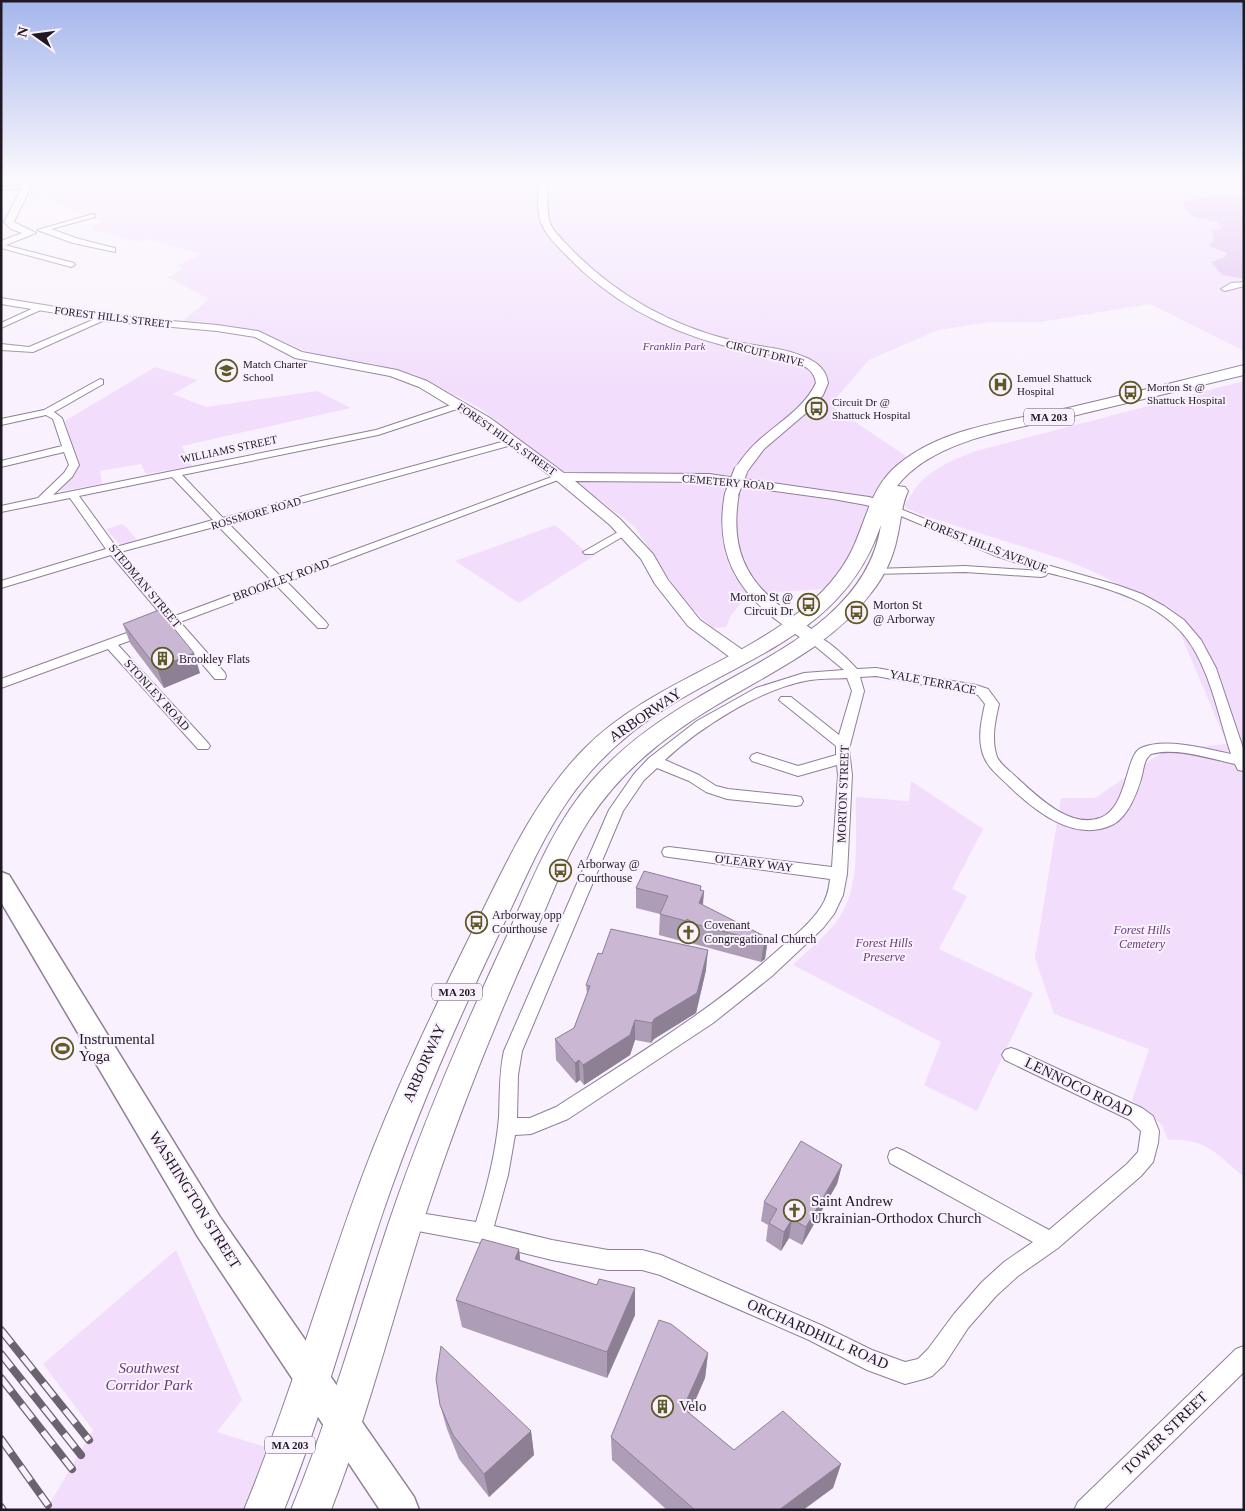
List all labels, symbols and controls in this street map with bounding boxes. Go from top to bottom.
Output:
north arrow [10,10,60,60]
text: N [14,25,31,39]
street label: FOREST HILLS STREET [54,304,172,330]
street label: CIRCUIT DRIVE [725,337,806,369]
park label: Franklin Park [642,340,706,352]
school or university icon: Match Charter School [215,358,239,382]
place label: Match Charter School [243,358,307,383]
hospital icon: Lemuel Shattuck Hospital [989,372,1013,396]
place label: Lemuel Shattuck Hospital [1017,372,1092,397]
bus stop icon: Morton St @ Shattuck Hospital [1119,381,1143,405]
place label: Morton St @ Shattuck Hospital [1147,381,1226,406]
bus stop icon: Circuit Dr @ Shattuck Hospital [804,396,828,420]
place label: Circuit Dr @ Shattuck Hospital [832,396,911,421]
street label: FOREST HILLS STREET [455,400,559,478]
road number: MA 203 [1024,408,1074,426]
street label: WILLIAMS STREET [180,433,278,465]
street label: CEMETERY ROAD [682,472,774,492]
street label: ROSSMORE ROAD [210,494,303,532]
street label: FOREST HILLS AVENUE [922,516,1050,576]
street label: STEDMAN STREET [106,541,185,631]
street label: BROOKLEY ROAD [231,556,332,604]
place label: Morton St @ Circuit Dr [730,590,793,618]
bus stop icon: Morton St @ Circuit Dr [797,592,821,616]
place label: Morton St @ Arborway [873,598,935,626]
bus stop icon: Morton St @ Arborway [845,600,869,624]
building icon: Brookley Flats [151,647,175,671]
place label: Brookley Flats [179,652,250,666]
street label: STONLEY ROAD [121,656,193,734]
street label: YALE TERRACE [888,667,978,697]
street label: ARBORWAY [606,685,684,745]
street label: MORTON STREET [834,744,852,843]
street label: O'LEARY WAY [714,851,794,875]
place label: Arborway @ Courthouse [577,857,640,885]
bus stop icon: Arborway @ Courthouse [549,859,573,883]
place label: Arborway opp Courthouse [492,908,562,936]
bus stop icon: Arborway opp Courthouse [464,910,488,934]
place label: Covenant Congregational Church [704,918,816,946]
church icon: Covenant Congregational Church [676,920,700,944]
park label: Forest Hills Cemetery [1112,923,1171,951]
park label: Forest Hills Preserve [854,936,913,964]
road number: MA 203 [432,984,482,1000]
street label: ARBORWAY [400,1021,448,1104]
place label: Instrumental Yoga [79,1031,155,1064]
sports icon: Instrumental Yoga [51,1036,75,1060]
street label: LENNOCO ROAD [1022,1054,1136,1120]
street label: WASHINGTON STREET [146,1129,244,1271]
place label: Saint Andrew Ukrainian-Orthodox Church [811,1193,982,1226]
church icon: Saint Andrew Ukrainian-Orthodox Church [783,1198,807,1222]
street label: ORCHARDHILL ROAD [745,1296,891,1373]
park label: Southwest Corridor Park [105,1360,193,1393]
street label: TOWER STREET [1119,1388,1211,1478]
building icon: Velo [651,1394,675,1418]
place label: Velo [679,1398,707,1414]
road number: MA 203 [265,1436,315,1454]

